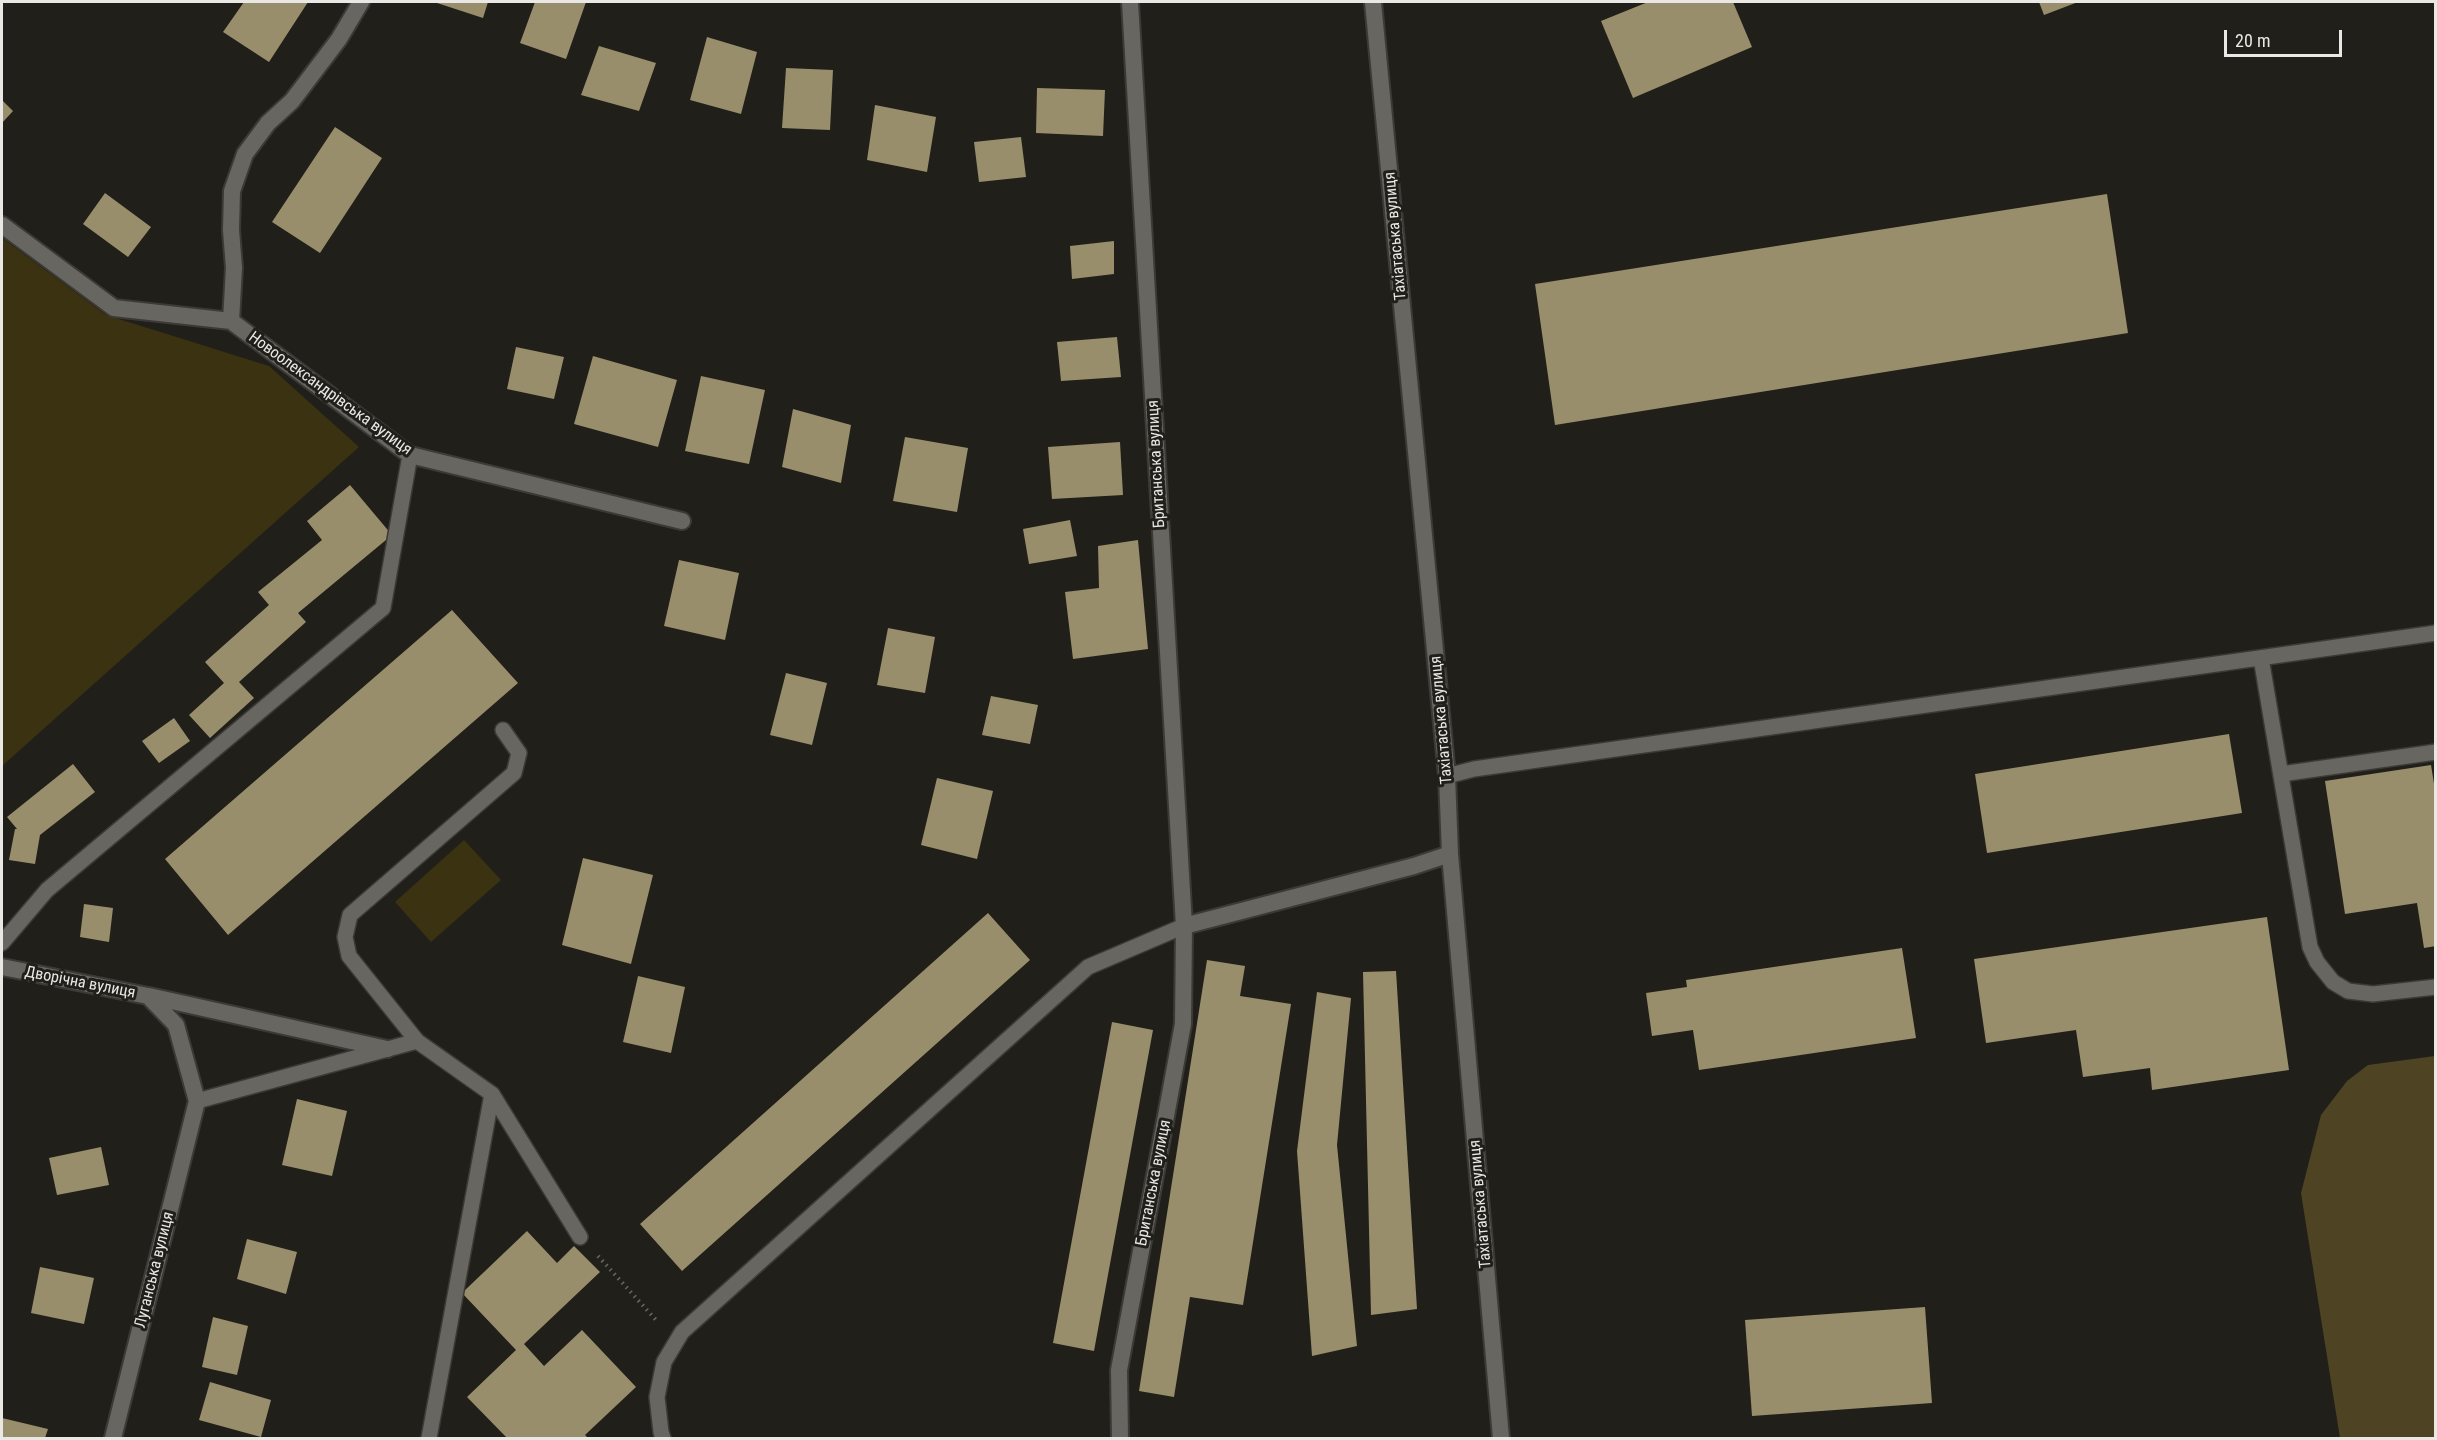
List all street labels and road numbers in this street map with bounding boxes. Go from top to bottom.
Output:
street label: Тахіатаська вулиця [1381,171,1411,301]
street label: Новоолександрівська вулиця [244,328,416,460]
street label: Британська вулиця [1144,399,1170,529]
street label: Тахіатаська вулиця [1427,655,1457,785]
street label: Дворічна вулиця [23,963,137,1003]
street label: Британська вулиця [1132,1118,1176,1248]
street label: Тахіатаська вулиця [1466,1139,1496,1269]
street label: Луганська вулиця [131,1210,179,1330]

